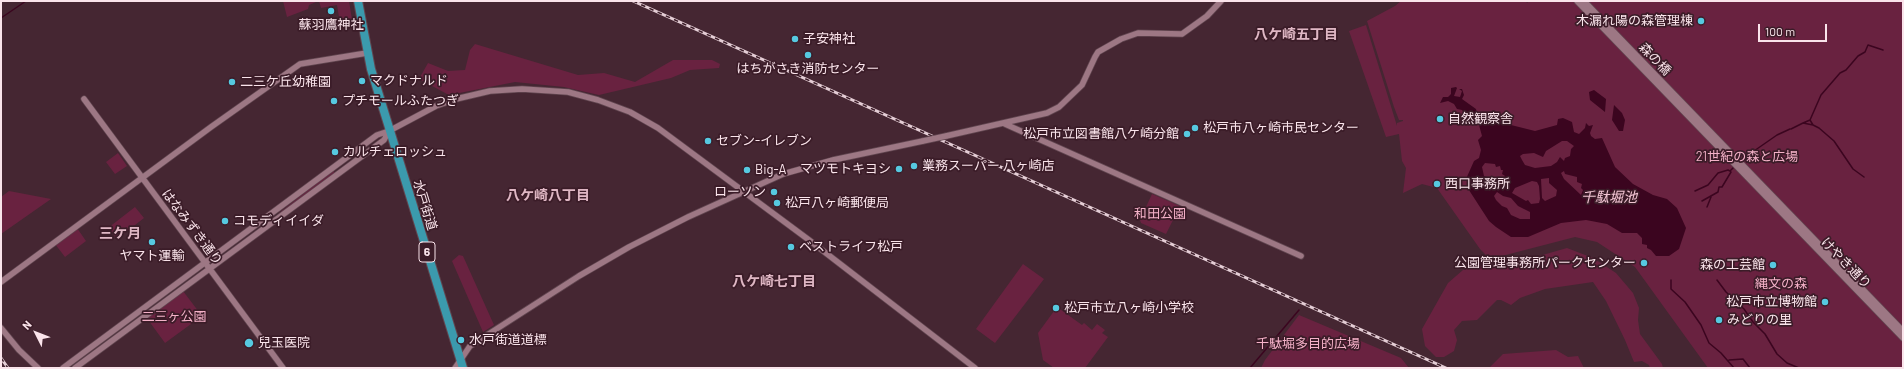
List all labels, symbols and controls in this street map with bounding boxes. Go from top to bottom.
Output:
marker: 蘇羽鷹神社 [326,6,336,16]
place label: 木漏れ陽の森管理棟 [1576,13,1693,29]
marker: 木漏れ陽の森管理棟 [1696,16,1706,26]
scale bar [1760,16,1829,42]
place label: 蘇羽鷹神社 [299,17,363,33]
text: 100 m [1765,24,1795,38]
district label: 八ケ崎五丁目 [1254,26,1338,42]
place label: 子安神社 [803,31,855,47]
marker: 子安神社 [790,34,800,44]
street label: 森の橋 [1636,40,1674,78]
marker: はちがさき消防センター [803,50,813,60]
place label: はちがさき消防センター [737,61,879,77]
place label: マクドナルド [370,73,448,89]
place label: 二三ケ丘幼稚園 [240,74,331,90]
marker: マクドナルド [357,76,367,86]
marker: 二三ケ丘幼稚園 [227,77,237,87]
place label: プチモールふたつぎ [342,93,459,109]
marker: プチモールふたつぎ [329,96,339,106]
place label: 自然観察舎 [1448,111,1513,127]
marker: 自然観察舎 [1435,114,1445,124]
place label: 松戸市八ヶ崎市民センター [1203,120,1359,136]
marker: 松戸市八ヶ崎市民センター [1190,123,1200,133]
place label: 松戸市立図書館八ケ崎分館 [1023,126,1179,142]
marker: 松戸市立図書館八ケ崎分館 [1182,129,1192,139]
place label: セブン-イレブン [716,133,812,149]
marker: セブン-イレブン [703,136,713,146]
place label: カルチェロッシュ [343,144,447,160]
marker: カルチェロッシュ [330,147,340,157]
park label: 21世紀の森と広場 [1696,149,1798,165]
place label: 業務スーパー 八ヶ崎店 [922,158,1055,174]
place label: マツモトキヨシ [800,161,891,177]
marker: 業務スーパー 八ヶ崎店 [909,161,919,171]
place label: Big-A [755,162,786,178]
marker: マツモトキヨシ [894,164,904,174]
marker: Big-A [742,165,752,175]
place label: 西口事務所 [1445,176,1510,192]
street label: 水戸街道 [410,178,440,232]
marker: 西口事務所 [1432,179,1442,189]
place label: ローソン [714,184,766,200]
street label: はなみずき通り [158,186,226,268]
district label: 八ケ崎八丁目 [506,187,590,203]
marker: ローソン [769,187,779,197]
water label: 千駄堀池 [1581,189,1637,205]
place label: 松戸八ヶ崎郵便局 [785,195,889,211]
marker: 松戸八ヶ崎郵便局 [772,198,782,208]
park label: 和田公園 [1134,206,1186,222]
place label: コモディイイダ [233,213,324,229]
marker: コモディイイダ [220,216,230,226]
district label: 三ケ月 [99,225,141,241]
street label: けやき通り [1818,234,1874,292]
marker: ヤマト運輸 [147,237,157,247]
place label: ベストライフ松戸 [799,239,903,255]
road number: 6 [419,242,435,262]
marker: ベストライフ松戸 [786,242,796,252]
place label: ヤマト運輸 [120,248,184,264]
place label: 公園管理事務所パークセンター [1454,255,1636,271]
place label: 森の工芸館 [1700,257,1765,273]
marker: 公園管理事務所パークセンター [1639,258,1649,268]
marker: 森の工芸館 [1768,260,1778,270]
district label: 八ケ崎七丁目 [732,273,816,289]
park label: 縄文の森 [1755,276,1807,292]
place label: 松戸市立博物館 [1726,294,1817,310]
marker: 松戸市立博物館 [1820,297,1830,307]
place label: 松戸市立八ヶ崎小学校 [1064,300,1194,316]
marker: 松戸市立八ヶ崎小学校 [1051,303,1061,313]
park label: 二三ヶ公園 [142,309,206,325]
place label: みどりの里 [1727,312,1792,328]
north arrow [16,313,56,353]
marker: みどりの里 [1714,315,1724,325]
text: N [19,318,34,332]
place label: 水戸街道道標 [469,332,547,348]
place label: 兒玉医院 [258,335,310,351]
marker: 水戸街道道標 [456,335,466,345]
park label: 千駄堀多目的広場 [1256,336,1360,352]
marker: 兒玉医院 [243,337,255,349]

